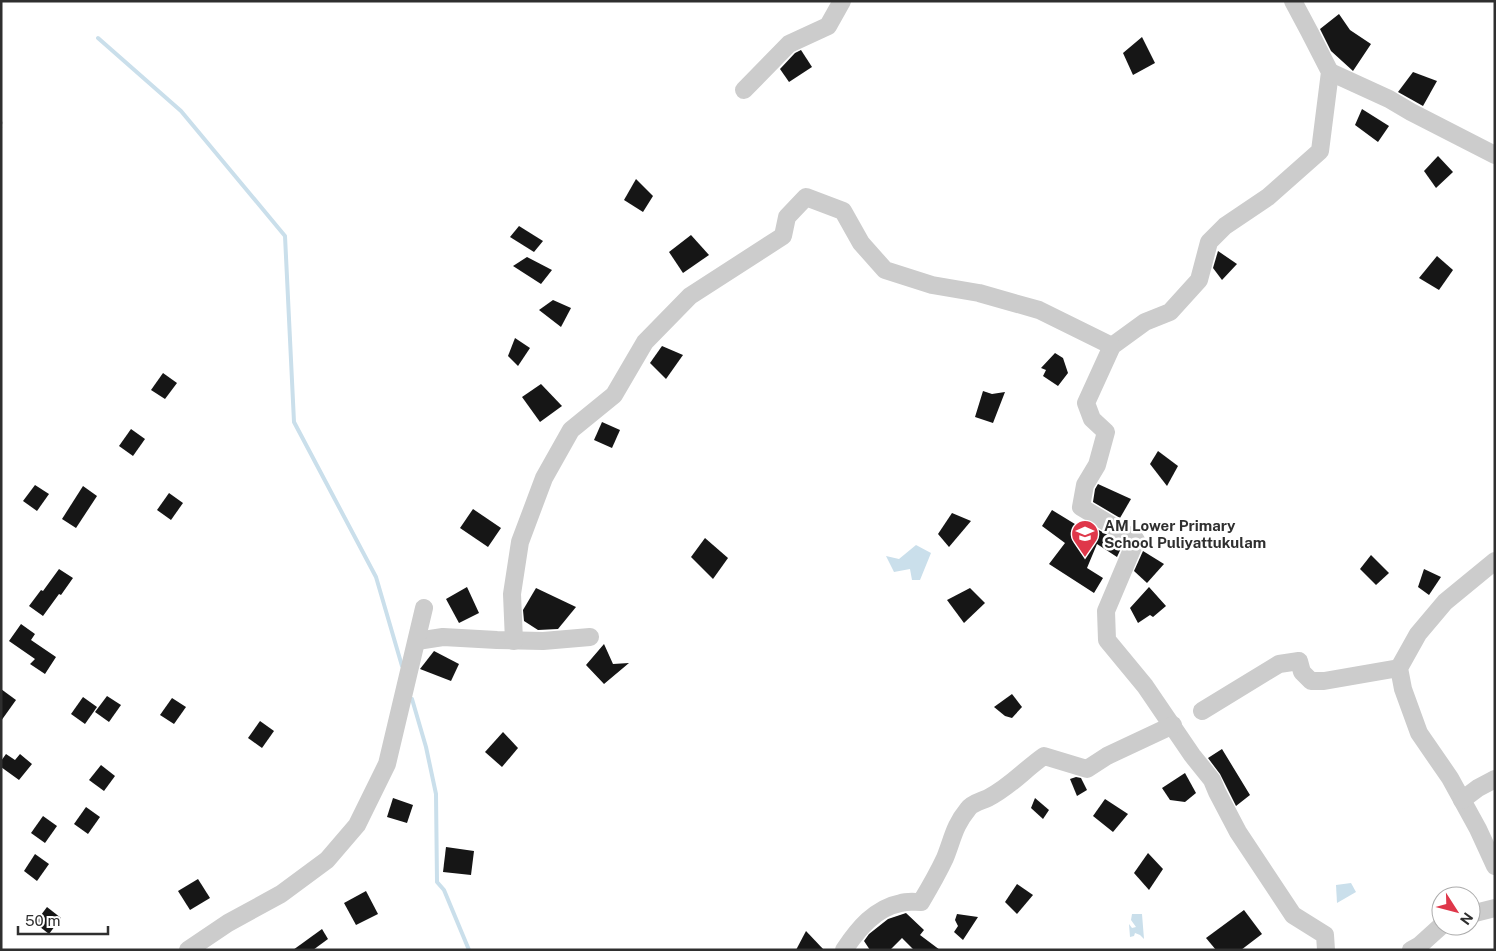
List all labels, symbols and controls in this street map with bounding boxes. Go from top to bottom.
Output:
place label: AM Lower Primary School Puliyattukulam [1104,517,1266,551]
school or university icon: AM Lower Primary School Puliyattukulam [1070,519,1100,558]
north arrow [1431,886,1481,936]
scale bar [18,904,108,936]
text: N [1457,910,1476,928]
text: 50 m [25,912,60,929]

